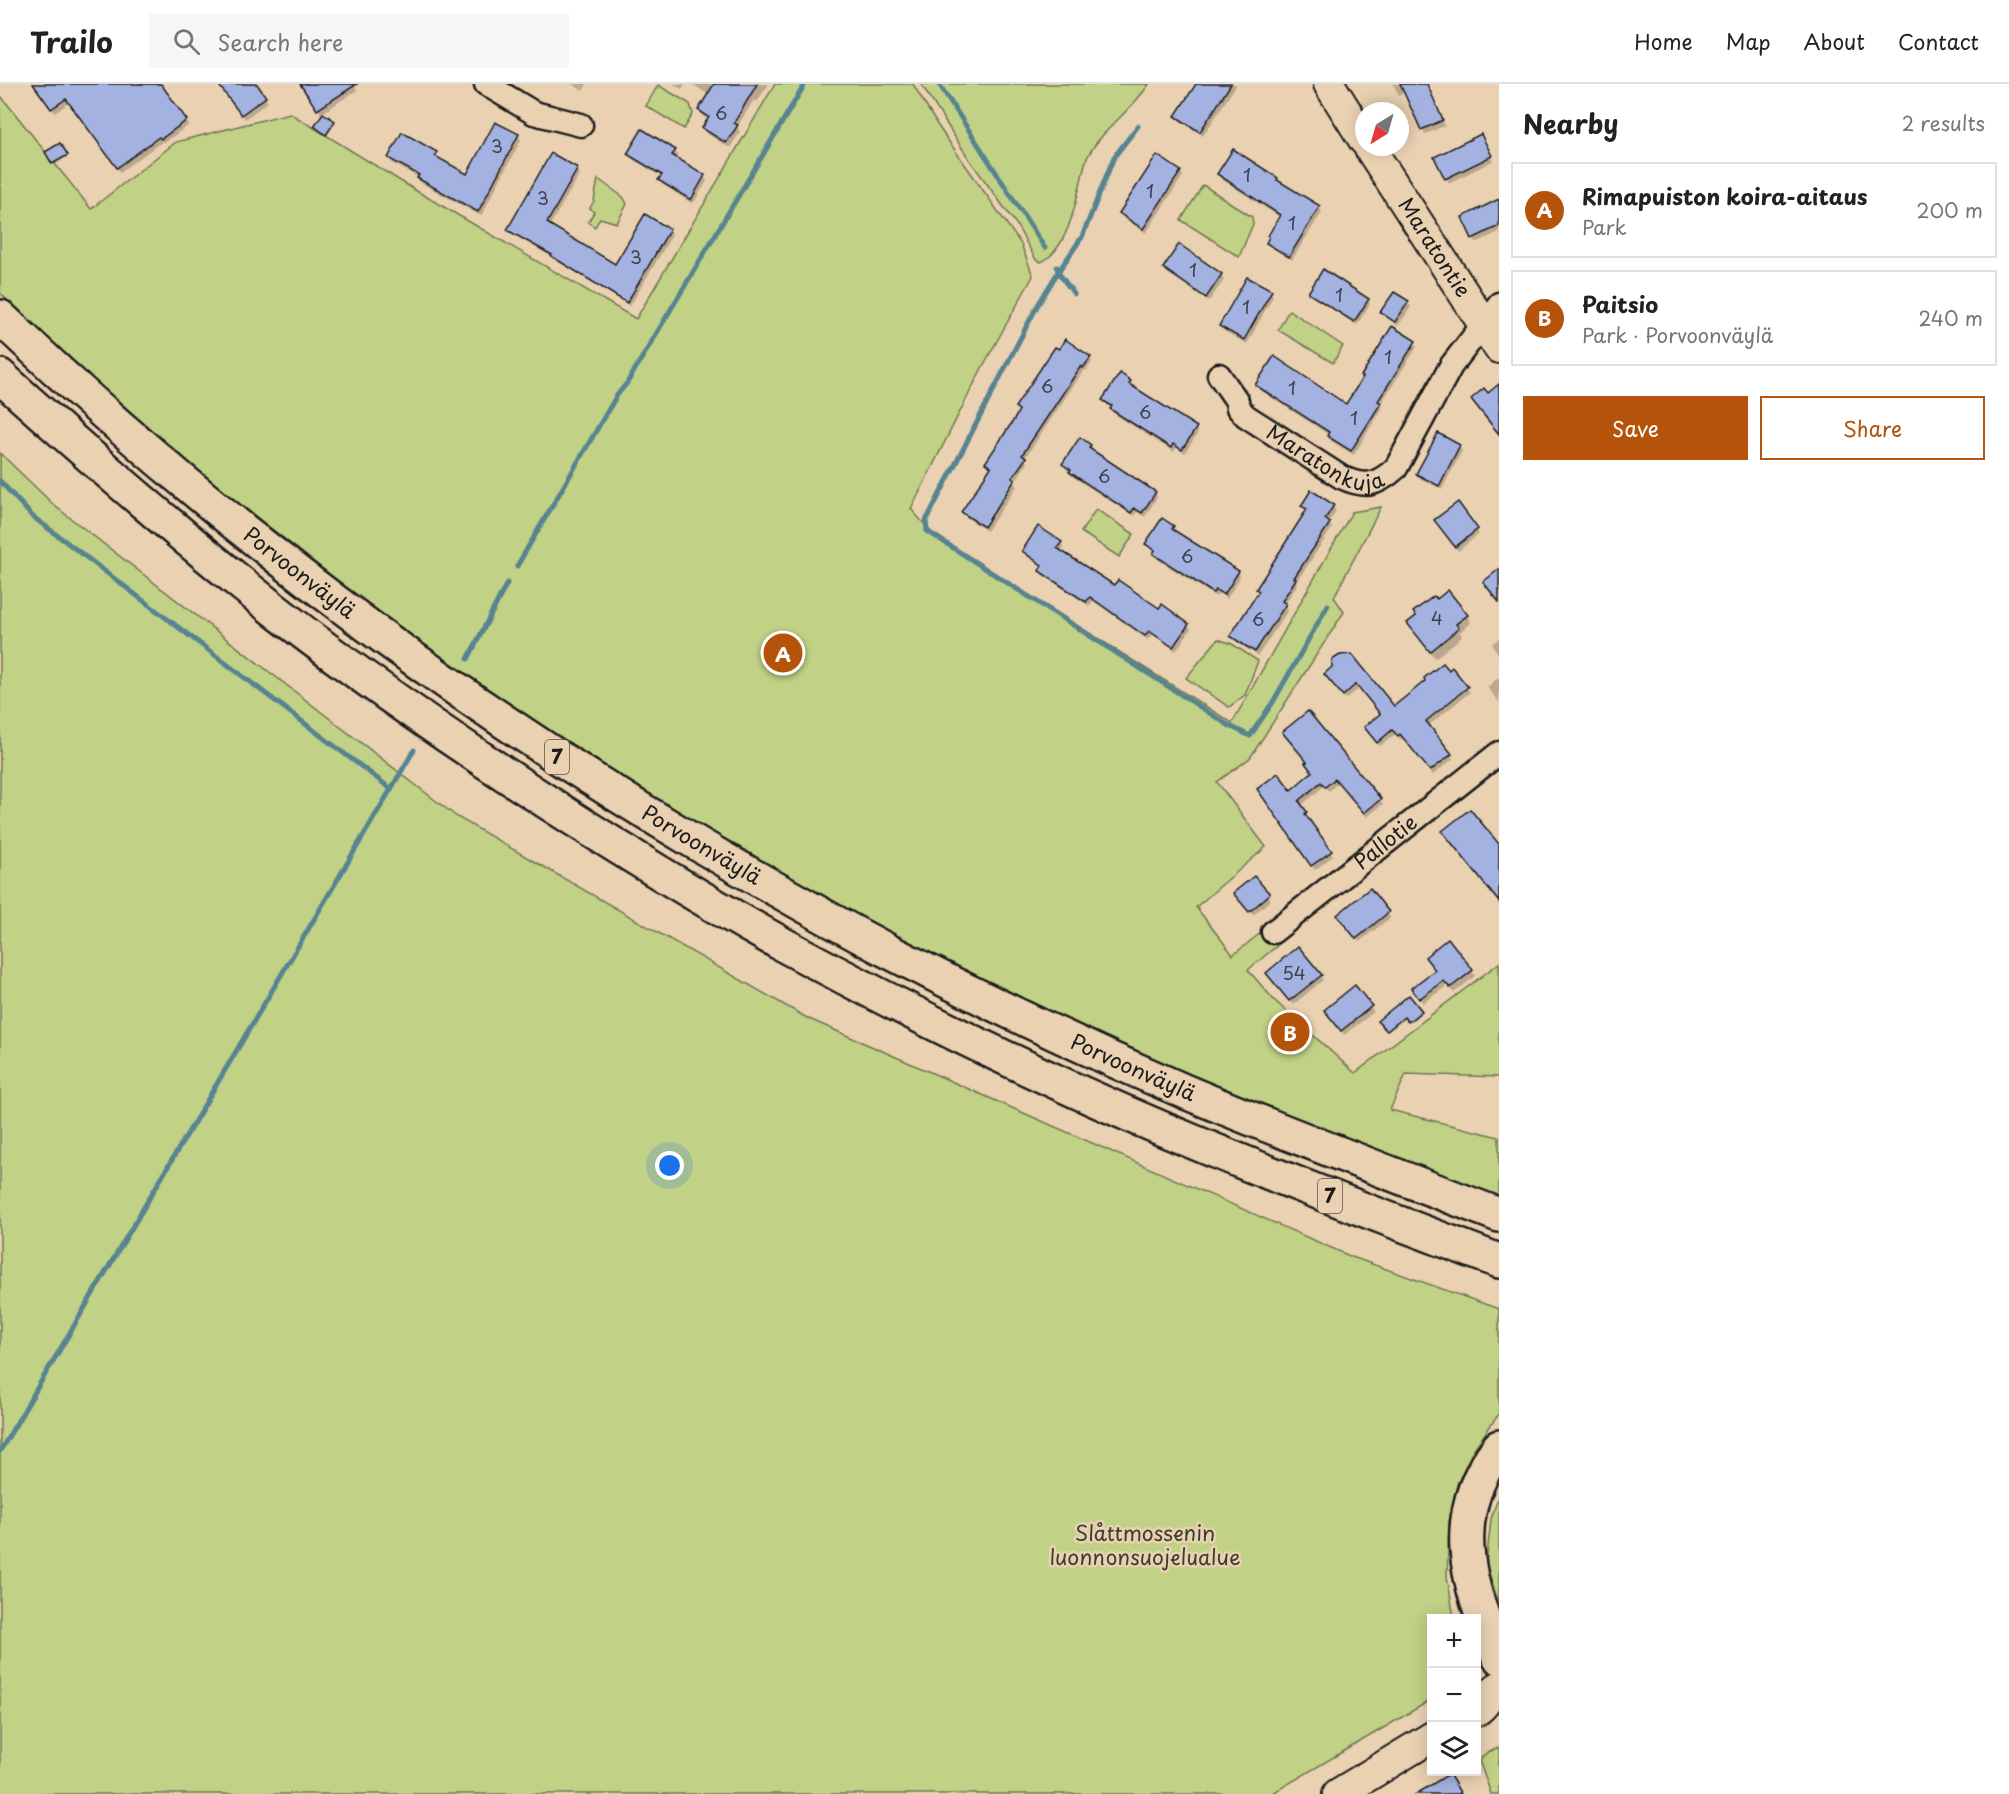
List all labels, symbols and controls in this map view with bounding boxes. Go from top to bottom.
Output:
search box [149,14,569,68]
text: Trailo [30,20,113,63]
icon: search [170,25,203,58]
text: Search here [218,25,343,58]
text: Home [1634,25,1693,57]
text: Map [1726,25,1771,57]
text: About [1804,25,1865,57]
text: Contact [1898,25,1979,57]
house number: 6 [715,99,727,126]
north arrow [1355,102,1409,156]
text: Nearby [1523,104,1618,143]
text: 2 results [1902,108,1985,138]
house number: 3 [491,132,503,159]
house number: 1 [1243,161,1251,188]
house number: 1 [1146,177,1154,204]
text: Rimapuiston koira-aitaus [1582,179,1867,212]
house number: 3 [537,184,549,211]
street label: Maratontie [1392,190,1480,303]
text: A [1537,195,1552,225]
text: 200 m [1916,195,1983,225]
house number: 1 [1288,209,1296,236]
text: Park [1582,212,1627,242]
house number: 3 [630,243,642,270]
house number: 1 [1189,256,1197,283]
house number: 1 [1335,281,1343,308]
text: Paitsio [1582,287,1658,320]
house number: 1 [1242,293,1250,320]
text: B [1538,303,1551,333]
text: 240 m [1918,303,1983,333]
text: Park · Porvoonväylä [1582,320,1773,350]
house number: 1 [1384,343,1392,370]
house number: 6 [1041,372,1053,399]
house number: 1 [1288,374,1296,401]
button: Save [1523,396,1748,460]
button: Share [1760,396,1985,460]
house number: 6 [1139,398,1151,425]
house number: 1 [1350,404,1358,431]
street label: Maratonkuja [1261,415,1389,498]
house number: 6 [1098,462,1110,489]
street label: Porvoonväylä [237,518,363,625]
house number: 6 [1181,542,1193,569]
house number: 4 [1431,604,1443,631]
house number: 6 [1252,605,1264,632]
pin: A [764,630,802,676]
road number: 7 [545,740,569,774]
street label: Porvoonväylä [636,796,768,892]
street label: Pallotie [1346,806,1423,876]
house number: 54 [1282,959,1306,986]
pin: B [1270,1010,1310,1054]
street label: Porvoonväylä [1066,1024,1201,1108]
your location [655,1151,684,1180]
road number: 7 [1318,1179,1342,1213]
park label: Slåttmossenin luonnonsuojelualue [1049,1516,1241,1572]
map controls [1427,1614,1481,1776]
button: + [1427,1614,1481,1668]
button: − [1427,1668,1481,1722]
button: layers [1427,1722,1481,1776]

